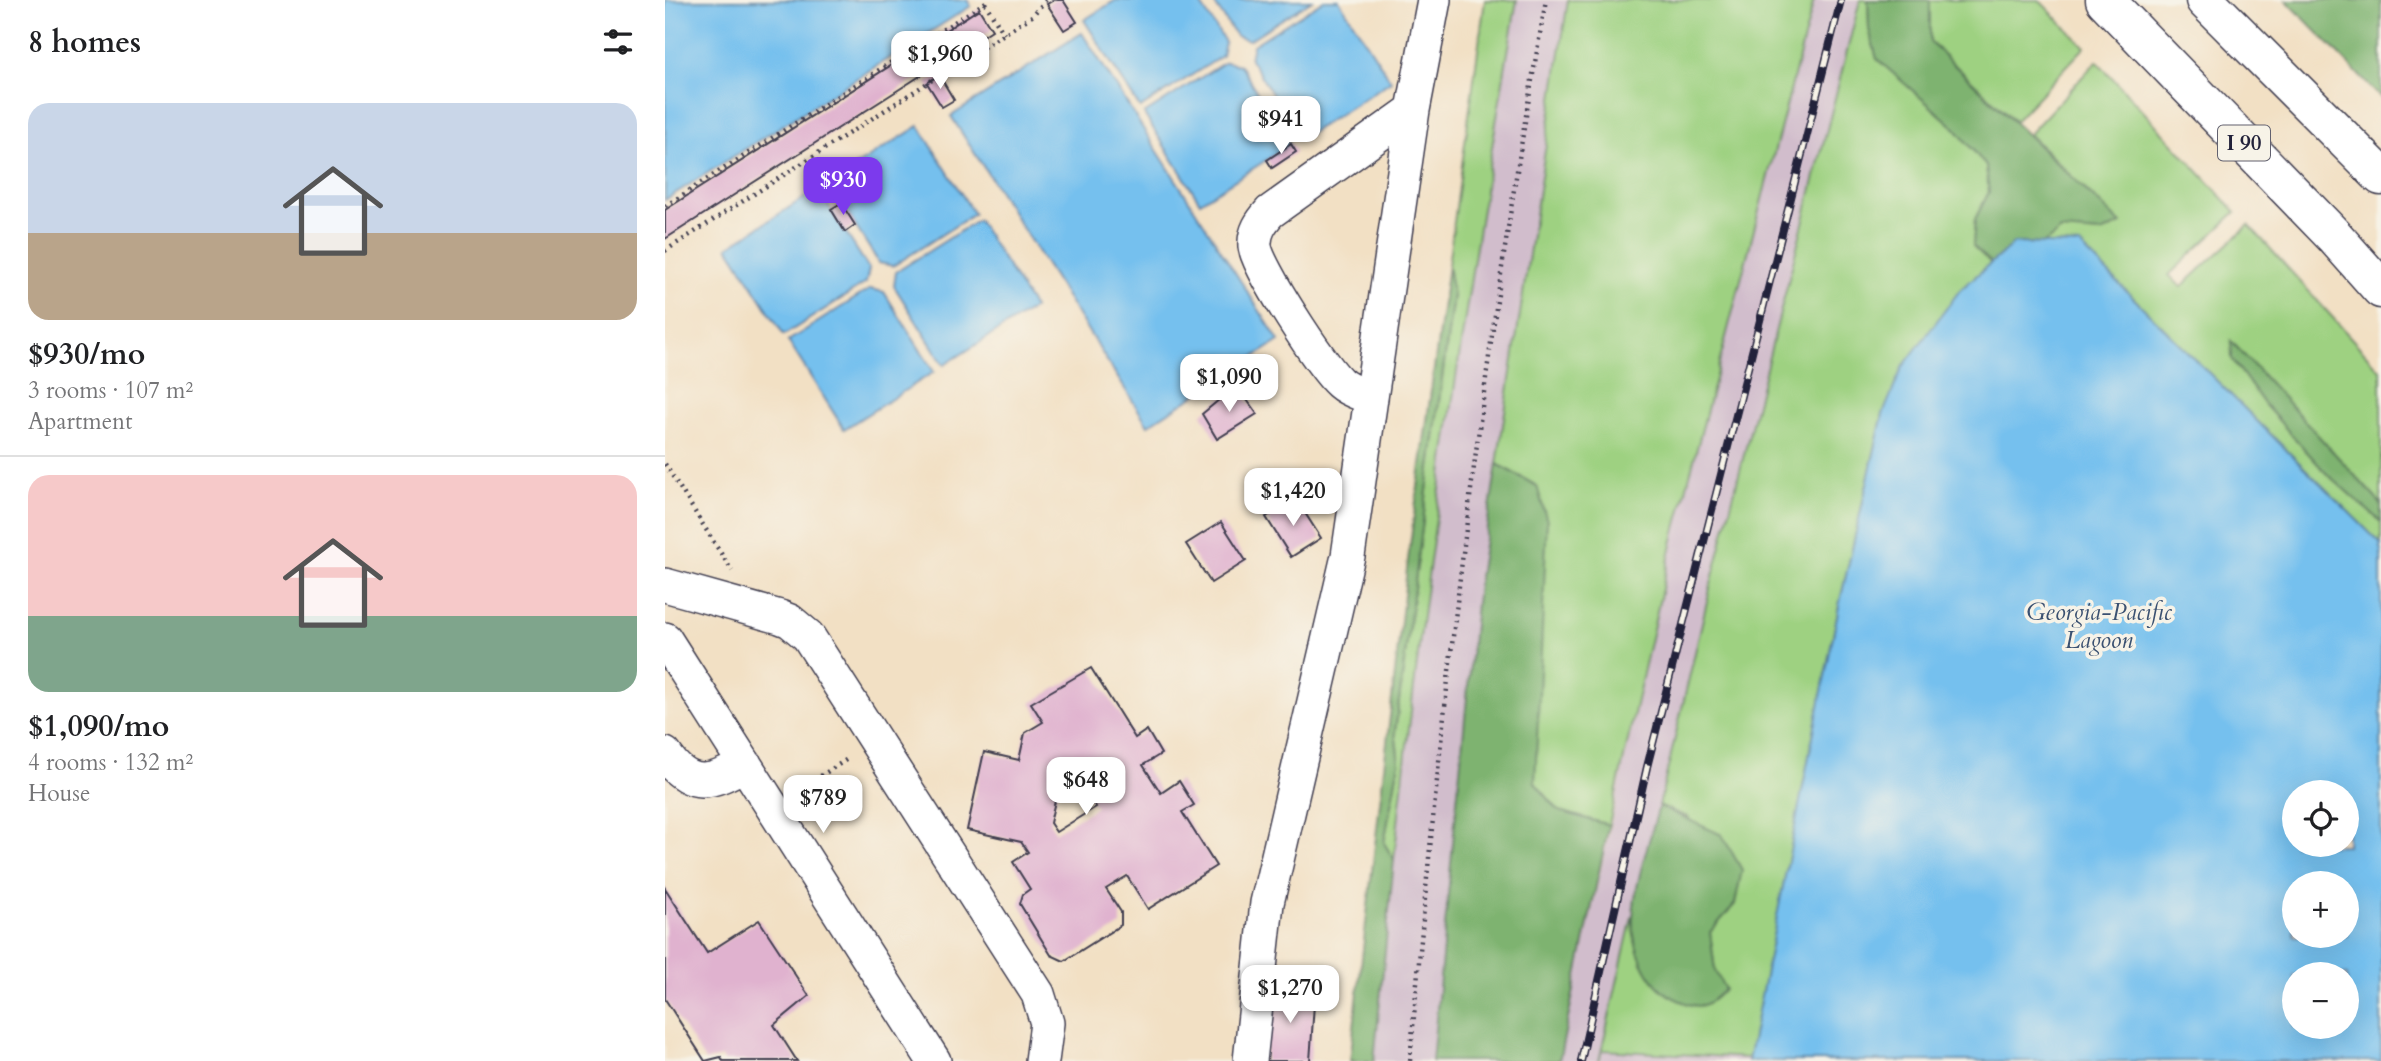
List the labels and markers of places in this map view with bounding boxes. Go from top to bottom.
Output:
pin: $1,960 [883,32,997,91]
pin: $941 [1240,96,1322,156]
pin: $930 [802,158,884,217]
pin: $1,090 [1172,354,1286,414]
pin: $1,420 [1236,468,1350,528]
pin: $648 [1045,758,1127,817]
pin: $789 [782,776,864,835]
pin: $1,270 [1233,965,1347,1025]

